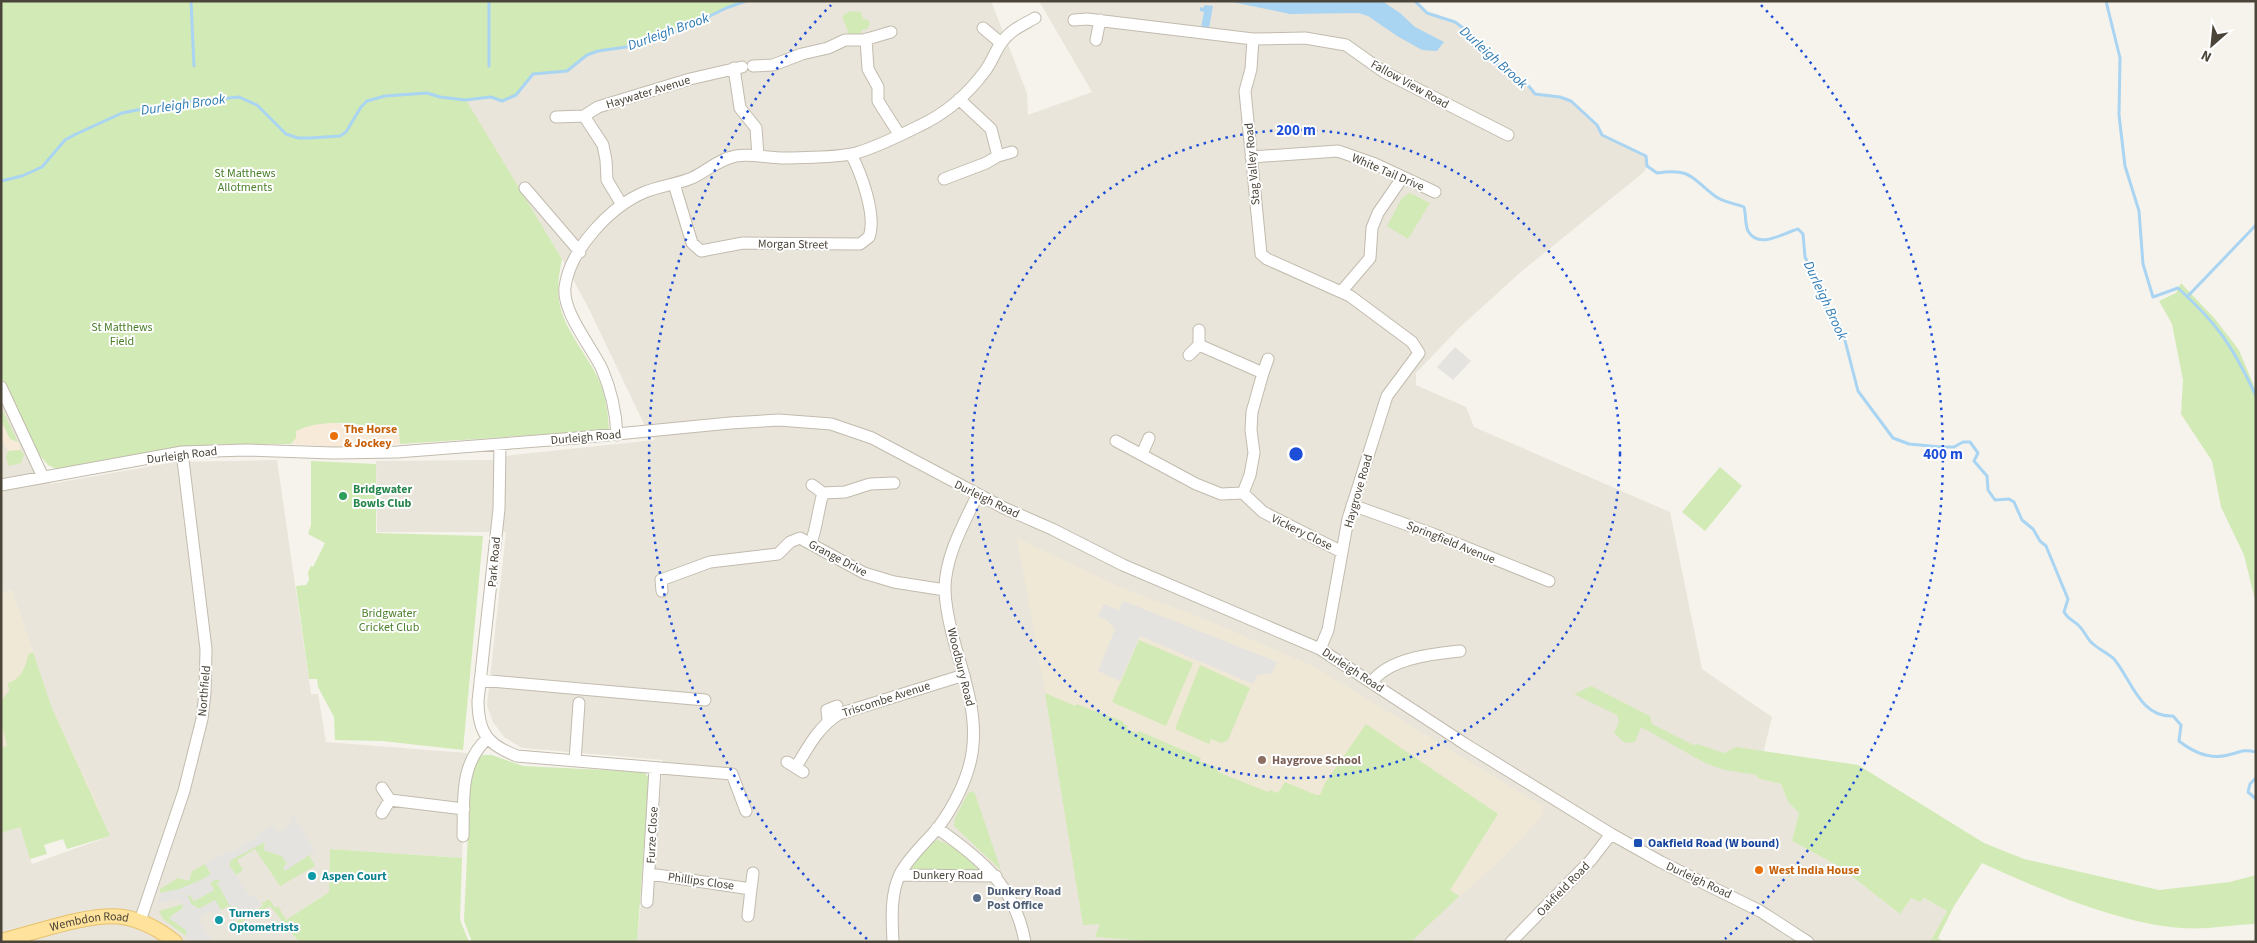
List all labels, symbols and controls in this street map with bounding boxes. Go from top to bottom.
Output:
water label: Durleigh Brook [625,8,712,56]
north arrow [2187,20,2237,70]
water label: Durleigh Brook [1455,22,1532,94]
text: N [2198,45,2215,67]
street label: Fallow View Road [1368,56,1452,113]
street label: Haywater Avenue [604,72,692,113]
water label: Durleigh Brook [140,89,227,121]
text: 200 m [1276,120,1316,141]
street label: Stag Valley Road [1240,122,1265,206]
street label: White Tail Drive [1349,150,1427,195]
park label: St Matthews Allotments [214,165,276,196]
street label: Morgan Street [758,235,828,254]
water label: Durleigh Brook [1798,258,1852,344]
park label: St Matthews Field [91,319,153,350]
place label: The Horse & Jockey [344,421,397,452]
street label: Durleigh Road [550,426,622,449]
marker: The Horse & Jockey [328,430,340,442]
street label: Durleigh Road [146,443,218,468]
text: 400 m [1923,444,1963,465]
centre of rings [1287,445,1305,463]
street label: Haygrove Road [1340,452,1377,530]
street label: Durleigh Road [951,476,1022,523]
place label: Bridgwater Bowls Club [353,481,412,512]
marker: Bridgwater Bowls Club [337,490,349,502]
street label: Vickery Close [1268,510,1335,555]
street label: Springfield Avenue [1404,517,1498,568]
street label: Park Road [484,536,505,588]
street label: Grange Drive [805,536,870,581]
park label: Bridgwater Cricket Club [359,605,420,636]
street label: Woodbury Road [943,626,978,708]
street label: Durleigh Road [1318,644,1387,697]
street label: Northfield [194,665,215,717]
street label: Triscombe Avenue [840,677,932,722]
place label: Haygrove School [1272,752,1362,769]
marker: Haygrove School [1256,754,1268,766]
street label: Furze Close [643,806,662,864]
place label: Oakfield Road (W bound) [1648,835,1779,852]
marker: Oakfield Road (W bound) [1632,837,1644,849]
street label: Oakfield Road [1533,858,1594,921]
street label: Durleigh Road [1663,858,1734,903]
place label: West India House [1769,862,1860,879]
marker: West India House [1753,864,1765,876]
street label: Dunkery Road [913,867,983,884]
place label: Aspen Court [321,868,387,885]
street label: Phillips Close [667,868,735,895]
marker: Aspen Court [306,870,318,882]
place label: Dunkery Road Post Office [987,883,1061,914]
marker: Dunkery Road Post Office [971,892,983,904]
place label: Turners Optometrists [229,905,299,936]
street label: Wembdon Road [48,908,130,936]
marker: Turners Optometrists [213,914,225,926]

